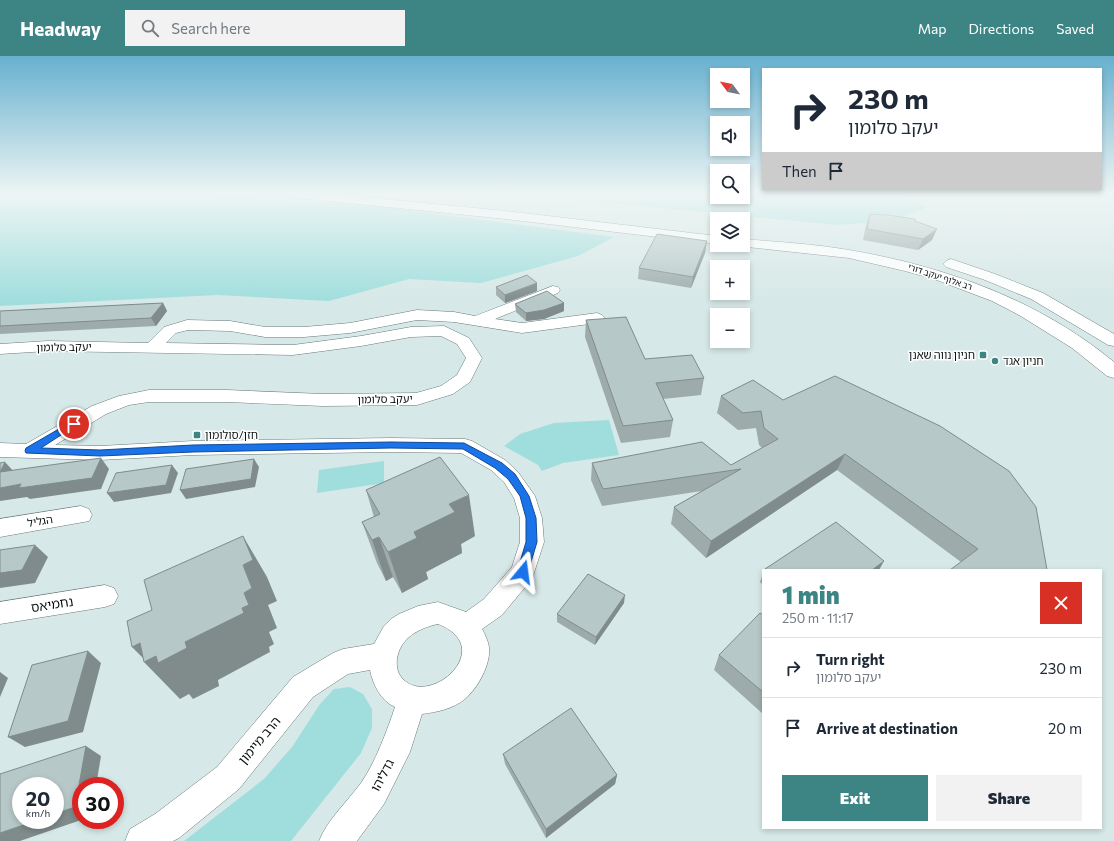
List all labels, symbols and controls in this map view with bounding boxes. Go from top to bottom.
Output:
search box [125,10,405,46]
text: Headway [20,17,101,40]
icon: search [139,17,161,39]
text: Search here [171,19,251,37]
text: Map [918,20,947,37]
text: Directions [969,20,1034,37]
text: Saved [1056,20,1094,37]
north arrow [710,68,750,108]
map controls [710,68,750,348]
text: 230 m [848,81,929,115]
icon: right [782,84,834,136]
button: sound [710,116,750,156]
text: יעקב סלומון [848,116,939,138]
icon: arrive [825,160,847,182]
text: Then [782,162,817,180]
button: search [710,164,750,204]
button: layers [710,212,750,252]
button: + [710,260,750,300]
street label: רב אלוף יעקב דורי [907,261,974,292]
button: − [710,308,750,348]
street label: יעקב סלומון [36,340,92,353]
place label: חניון נווה שאנן [909,348,975,361]
marker: חניון נווה שאנן [978,350,988,360]
place label: חניון אגד [1003,354,1044,367]
marker: חניון אגד [990,356,1000,366]
street label: יעקב סלומון [357,392,413,405]
pin [57,407,91,441]
icon: arrive [63,413,85,435]
place label: חזן/סולומון [205,428,258,441]
marker: חזן/סולומון [192,430,202,440]
street label: הגליל [26,512,54,529]
position arrow [502,551,544,593]
text: 1 min [782,580,840,609]
button: close [1040,582,1082,624]
street label: נחמיאס [30,593,74,615]
text: 250 m · 11:17 [782,610,854,626]
text: Turn right [816,650,885,668]
icon: right [782,657,804,679]
text: 230 m [1039,659,1082,677]
text: יעקב סלומון [816,669,881,685]
street label: הרב מיימון [234,713,284,767]
icon: arrive [782,717,804,739]
text: Arrive at destination [816,719,958,737]
text: 20 m [1048,719,1082,737]
street label: גדליהו [367,756,397,794]
button: Exit [782,775,928,821]
button: Share [936,775,1082,821]
speed limit sign: 30 [72,777,124,829]
text: 20 [26,786,50,810]
text: km/h [26,807,50,819]

